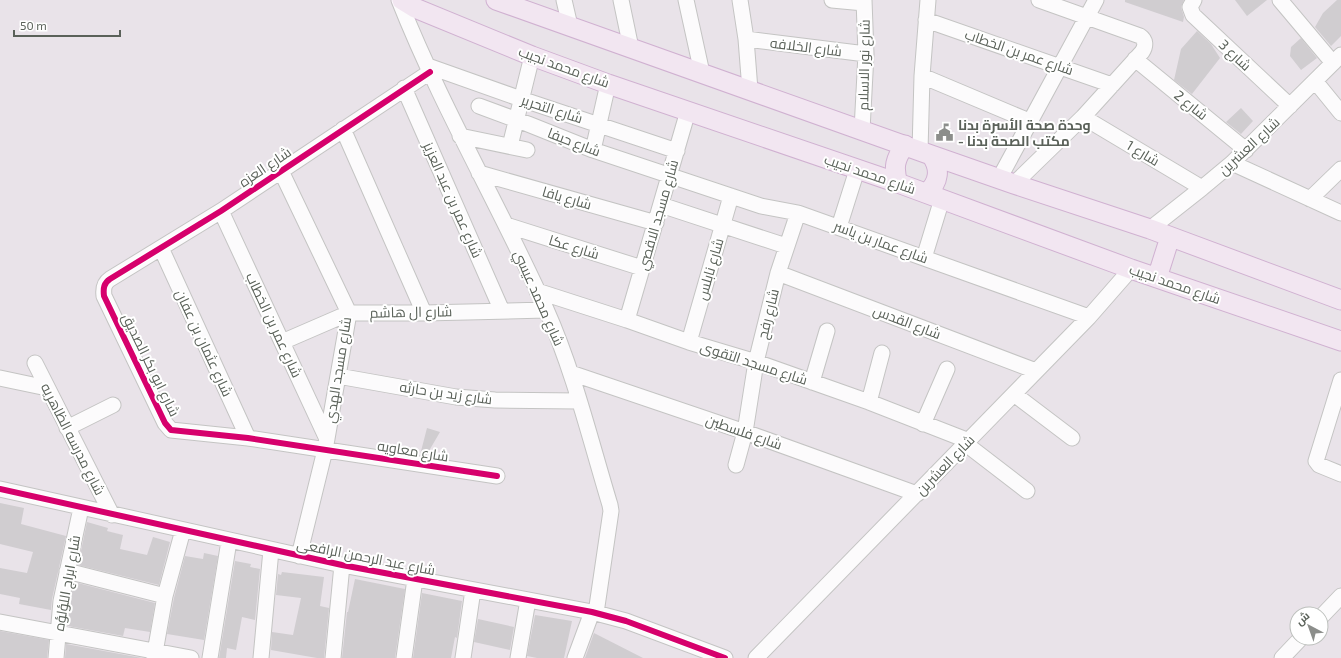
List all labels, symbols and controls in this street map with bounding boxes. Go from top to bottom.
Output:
scale bar [14,12,120,38]
text: 50 m [20,18,47,32]
street label: شارع نور الاسلام [854,19,875,111]
street label: شارع عمر بن الخطاب [962,25,1076,79]
street label: شارع الخلافه [769,34,843,60]
street label: شارع 3 [1215,35,1255,75]
street label: شارع محمد نجيب [516,42,612,92]
street label: شارع 2 [1171,86,1211,124]
street label: شارع التحرير [518,90,585,127]
street label: شارع العشرين [1215,113,1283,179]
place label: وحدة صحة الأسرة بدنا - مكتب الصحة بدنا [958,116,1091,149]
public building icon: وحدة صحة الأسرة بدنا - مكتب الصحة بدنا [935,123,955,143]
street label: شارع حيفا [545,124,603,160]
street label: شارع 1 [1123,136,1163,170]
street label: شارع عمر بن عبد العزيز [419,138,487,261]
street label: شارع العزه [235,143,295,191]
street label: شارع محمد نجيب [822,150,918,198]
street label: شارع مسجد الاقصي [634,158,684,273]
street label: شارع يافا [540,182,594,214]
street label: شارع عمار بن ياسر [830,216,931,267]
street label: شارع عكا [547,231,601,263]
street label: شارع نابلس [693,236,727,302]
street label: شارع محمد عيسي [508,247,568,350]
street label: شارع محمد نجيب [1127,260,1223,308]
street label: شارع عمر بن الخطاب [242,270,306,380]
street label: شارع عثمان بن عفان [171,287,237,399]
street label: شارع رفح [753,287,783,341]
street label: شارع القدس [871,301,943,343]
street label: شارع ال هاشم [370,302,452,323]
street label: شارع ابو بكر الصديق [118,310,184,420]
street label: شارع مسجد الهدي [321,316,358,425]
street label: شارع مسجد التقوى [698,337,810,389]
street label: شارع زيد بن حارثه [398,378,494,408]
street label: شارع مدرسه الظاهريه [37,380,109,498]
street label: شارع فلسطين [704,411,784,453]
street label: شارع العشرين [912,431,978,499]
street label: شارع معاويه [376,436,450,466]
street label: شارع ابراج اللؤلؤه [50,534,84,632]
street label: شارع عبد الرحمن الرافعى [295,535,437,579]
north arrow [1289,606,1329,646]
text: ش [1293,609,1312,628]

